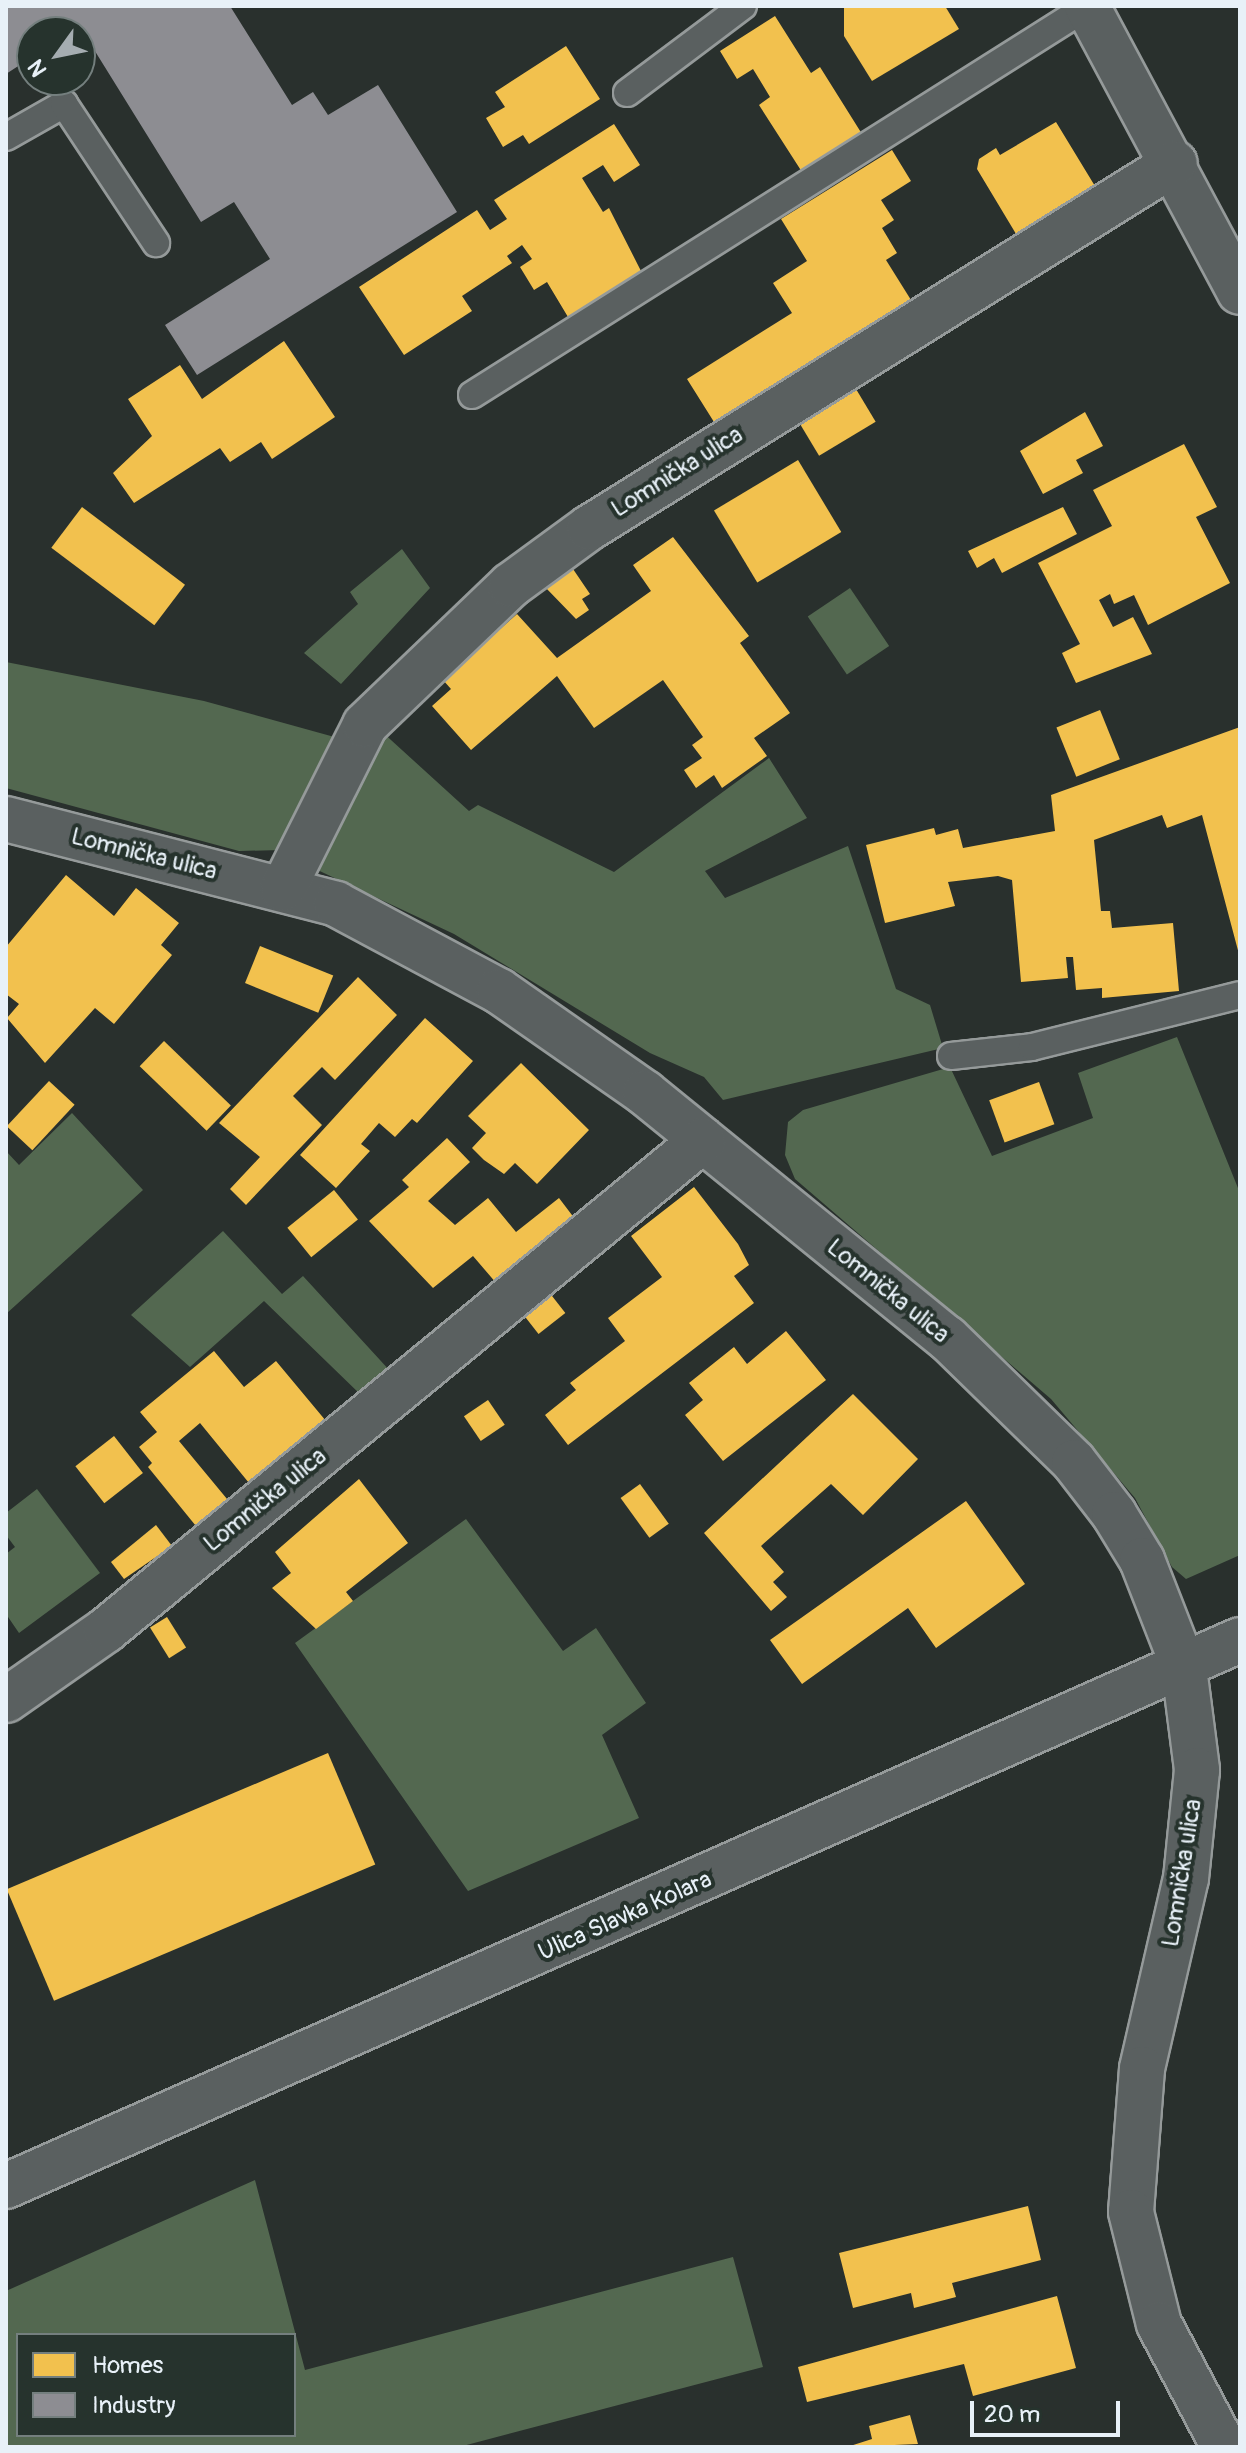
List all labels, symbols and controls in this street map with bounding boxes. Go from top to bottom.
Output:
north arrow [16,16,96,96]
text: N [22,54,53,82]
street label: Lomnička ulica [606,420,748,524]
street label: Lomnička ulica [68,822,220,886]
street label: Lomnička ulica [821,1233,955,1349]
street label: Lomnička ulica [198,1442,332,1558]
street label: Lomnička ulica [1156,1797,1208,1949]
street label: Ulica Slavka Kolara [534,1865,716,1967]
legend [16,2333,296,2437]
text: Homes [92,2351,163,2380]
scale bar [974,2385,1124,2435]
text: Industry [92,2391,175,2420]
text: 20 m [984,2400,1040,2429]

